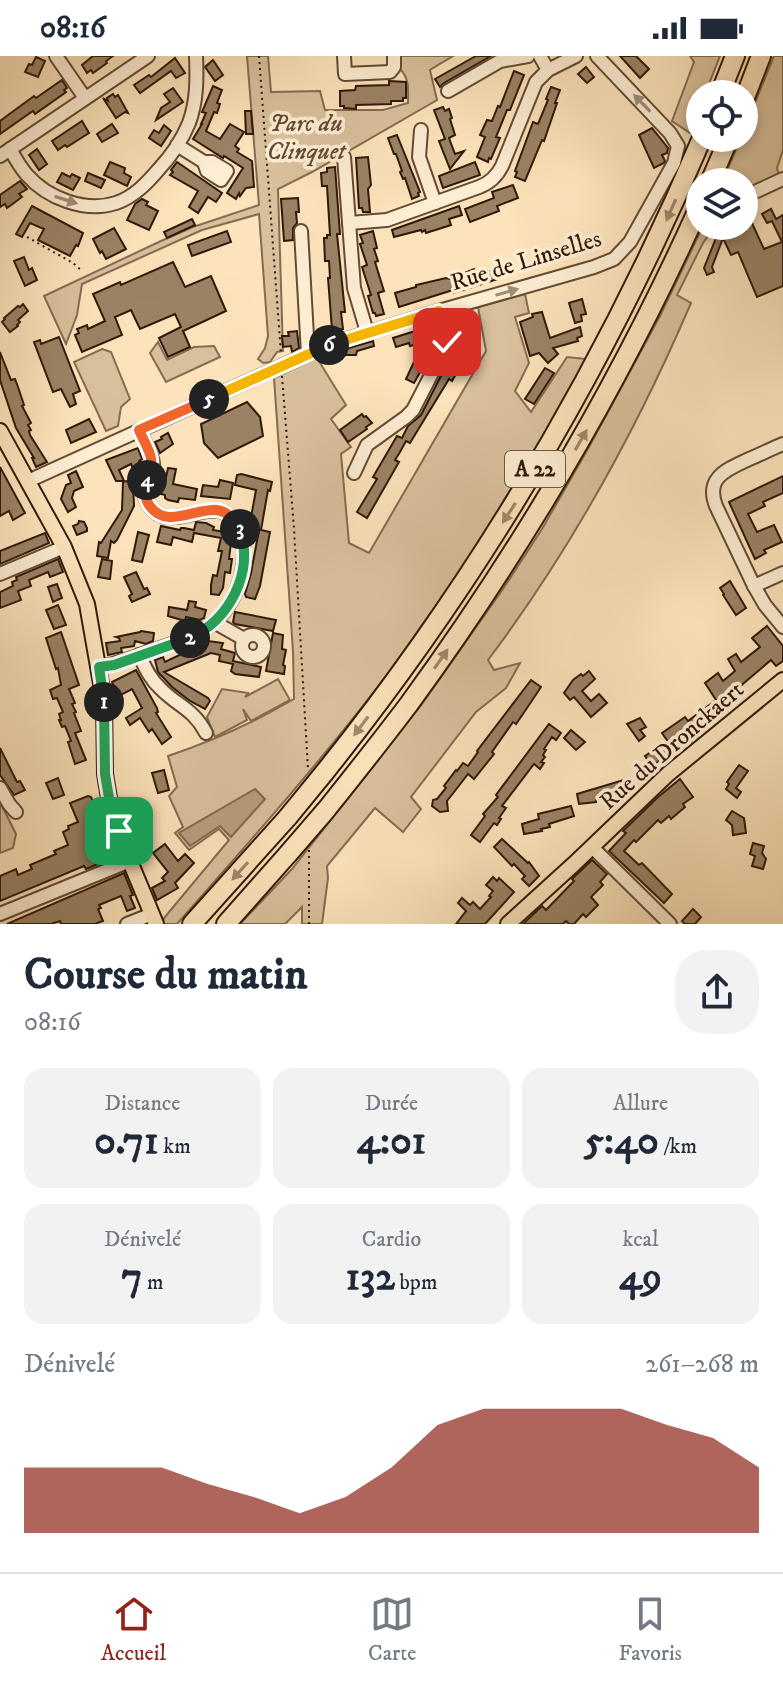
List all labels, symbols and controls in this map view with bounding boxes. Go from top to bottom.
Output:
text: 08:16 [40,10,106,47]
map controls [686,80,758,240]
button: locate [686,80,758,152]
one-way arrow [633,94,652,113]
park label: Parc du Clinquet [267,109,347,167]
button: layers [686,168,758,240]
one-way arrow [54,194,78,206]
one-way arrow [664,198,678,221]
street label: Rue de Linselles [447,224,605,298]
one-way arrow [495,285,520,297]
pin [413,308,481,376]
icon: check [425,320,469,364]
pin: 6 [309,325,349,365]
text: 6 [323,331,335,358]
pin: 5 [189,379,229,419]
text: 5 [204,385,214,412]
one-way arrow [574,429,588,451]
road number: A 22 [505,451,565,487]
pin: 4 [127,460,167,500]
text: 4 [141,466,153,493]
one-way arrow [501,502,516,523]
pin: 3 [220,509,260,549]
text: 3 [236,515,244,542]
pin: 2 [170,618,210,658]
text: 2 [185,624,195,651]
one-way arrow [433,649,449,670]
street label: Rue du Dronckaert [594,675,750,817]
pin: 1 [84,682,124,722]
text: 1 [100,688,108,715]
one-way arrow [353,716,369,737]
pin [85,797,153,865]
icon: arrive [97,809,141,853]
one-way arrow [231,861,249,881]
text: Course du matin [24,948,307,1003]
button: share [675,950,759,1034]
text: 08:16 [24,1006,81,1039]
text: Distance [105,1090,180,1117]
text: Durée [365,1090,418,1117]
text: Allure [613,1090,668,1117]
text: 0.71 [94,1117,159,1167]
text: 4:01 [357,1117,426,1167]
text: 5:40 [584,1117,659,1167]
text: km [159,1133,191,1160]
text: /km [659,1133,697,1160]
text: Dénivelé [104,1226,181,1253]
text: Cardio [362,1226,421,1253]
text: kcal [622,1226,659,1253]
text: 7 [121,1253,142,1303]
text: 132 [346,1253,395,1303]
text: 49 [619,1253,662,1303]
text: m [142,1269,164,1296]
text: bpm [395,1269,437,1296]
text: Dénivelé [24,1348,115,1381]
text: 261–268 m [645,1348,759,1381]
tab: Accueil [101,1592,166,1667]
tab: Carte [368,1592,416,1667]
tab: Favoris [618,1592,682,1667]

